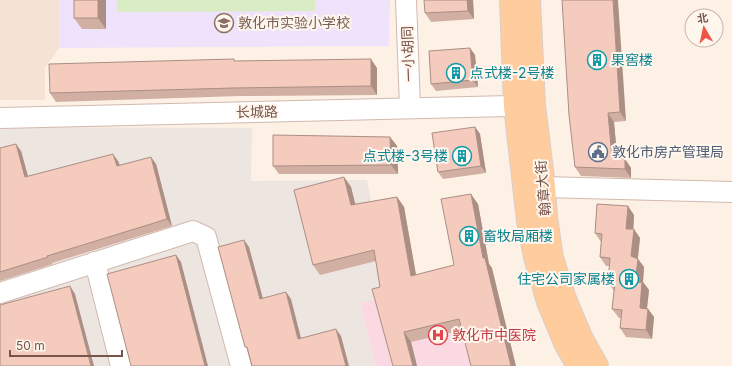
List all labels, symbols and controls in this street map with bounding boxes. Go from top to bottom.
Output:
north arrow [684,8,724,48]
text: 北 [696,10,709,26]
school or university icon: 敦化市实验小学校 [213,12,235,34]
place label: 敦化市实验小学校 [238,14,350,31]
street label: 一小胡同 [398,26,417,82]
building icon: 果窖楼 [586,49,608,71]
place label: 果窖楼 [611,51,653,68]
building icon: 点式楼-2号楼 [445,62,467,84]
place label: 点式楼-2号楼 [470,64,555,81]
street label: 长城路 [236,103,278,120]
public building icon: 敦化市房产管理局 [587,141,609,163]
place label: 敦化市房产管理局 [612,143,724,160]
building icon: 点式楼-3号楼 [451,145,473,167]
place label: 点式楼-3号楼 [363,147,448,164]
street label: 翰章大街 [532,159,553,217]
building icon: 畜牧局厢楼 [458,225,480,247]
place label: 畜牧局厢楼 [483,227,553,244]
building icon: 住宅公司家属楼 [618,268,640,290]
place label: 住宅公司家属楼 [517,270,615,287]
hospital icon: 敦化市中医院 [427,324,449,346]
place label: 敦化市中医院 [452,326,536,343]
scale bar [10,332,122,358]
text: 50 m [16,338,45,353]

